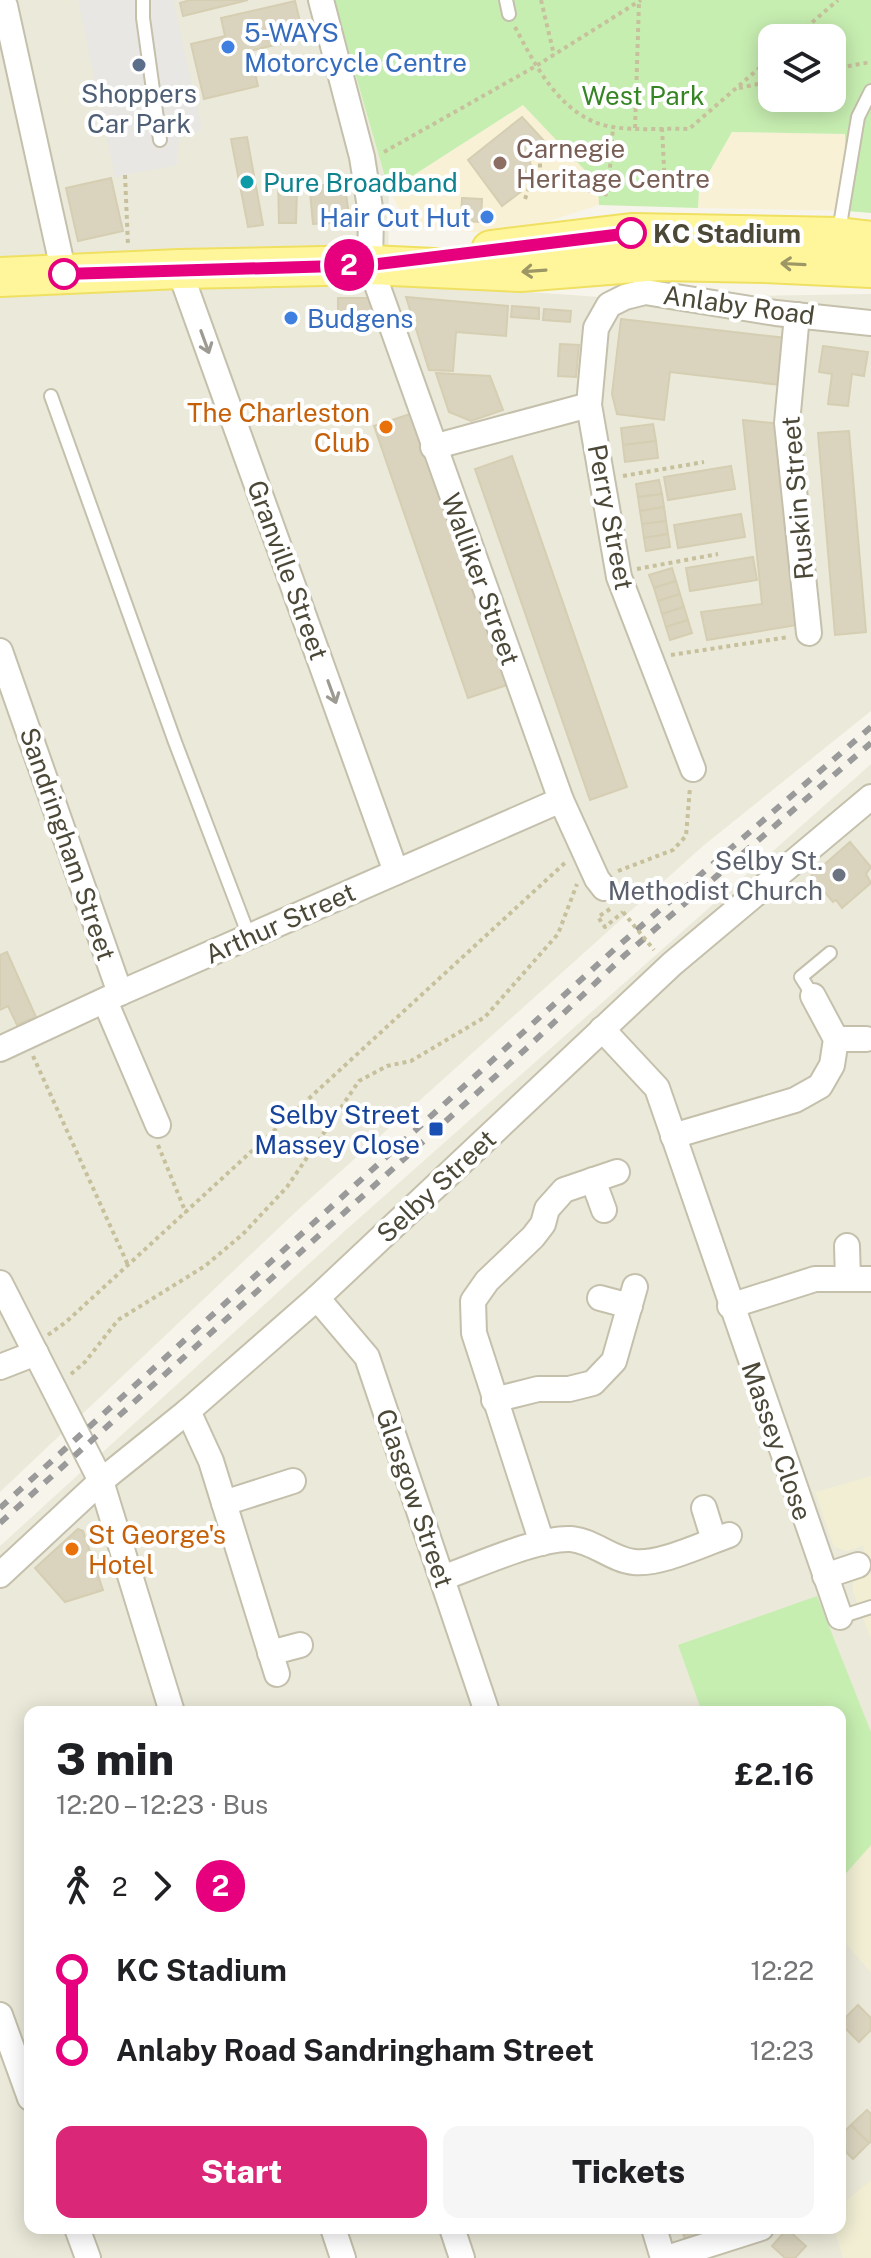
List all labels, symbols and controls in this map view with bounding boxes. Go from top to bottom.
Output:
place label: 5-WAYS Motorcycle Centre [244,17,467,78]
map controls [758,24,846,112]
button: layers [758,24,846,112]
marker: 5-WAYS Motorcycle Centre [219,38,237,56]
marker: Shoppers Car Park [130,56,148,74]
place label: Shoppers Car Park [81,78,197,139]
park label: West Park [582,80,705,111]
place label: Carnegie Heritage Centre [516,133,710,194]
marker: Carnegie Heritage Centre [491,154,509,172]
place label: Pure Broadband [263,167,458,198]
marker: Pure Broadband [238,173,256,191]
place label: Hair Cut Hut [319,202,471,233]
marker: Hair Cut Hut [478,208,496,226]
marker: KC Stadium [616,218,646,248]
place label: KC Stadium [653,218,801,249]
line badge: 2 [323,239,375,291]
text: 2 [340,248,358,281]
one-way arrow [780,257,807,272]
unlabelled marker [49,259,79,289]
one-way arrow [521,264,547,279]
street label: Anlaby Road [661,279,817,331]
place label: Budgens [307,303,414,334]
marker: Budgens [282,309,300,327]
one-way arrow [199,330,214,355]
place label: The Charleston Club [187,397,370,458]
street label: Ruskin Street [774,415,820,581]
marker: The Charleston Club [377,418,395,436]
street label: Perry Street [582,441,640,593]
street label: Granville Street [241,476,335,664]
street label: Walliker Street [435,489,527,669]
one-way arrow [325,680,340,705]
street label: Sandringham Street [14,723,122,965]
place label: Selby St. Methodist Church [608,845,823,906]
marker: Selby St. Methodist Church [830,866,848,884]
street label: Arthur Street [200,876,360,970]
place label: Selby Street Massey Close [254,1099,420,1160]
marker: Selby Street Massey Close [427,1120,445,1138]
street label: Selby Street [370,1123,502,1249]
street label: Massey Close [735,1358,819,1524]
street label: Glasgow Street [370,1405,460,1591]
place label: St George's Hotel [88,1519,226,1580]
marker: St George's Hotel [63,1540,81,1558]
text: 3 min [56,1733,174,1785]
text: £2.16 [735,1756,814,1792]
text: 12:20 – 12:23 · Bus [56,1789,268,1820]
icon: walk [56,1864,100,1908]
icon: forward [140,1864,184,1908]
text: 2 [212,1869,229,1902]
text: 2 [112,1871,128,1902]
text: KC Stadium [116,1952,287,1988]
text: 12:22 [751,1955,814,1986]
text: Anlaby Road Sandringham Street [116,2032,594,2068]
text: 12:23 [750,2035,814,2066]
button: Start [56,2126,427,2218]
button: Tickets [443,2126,814,2218]

